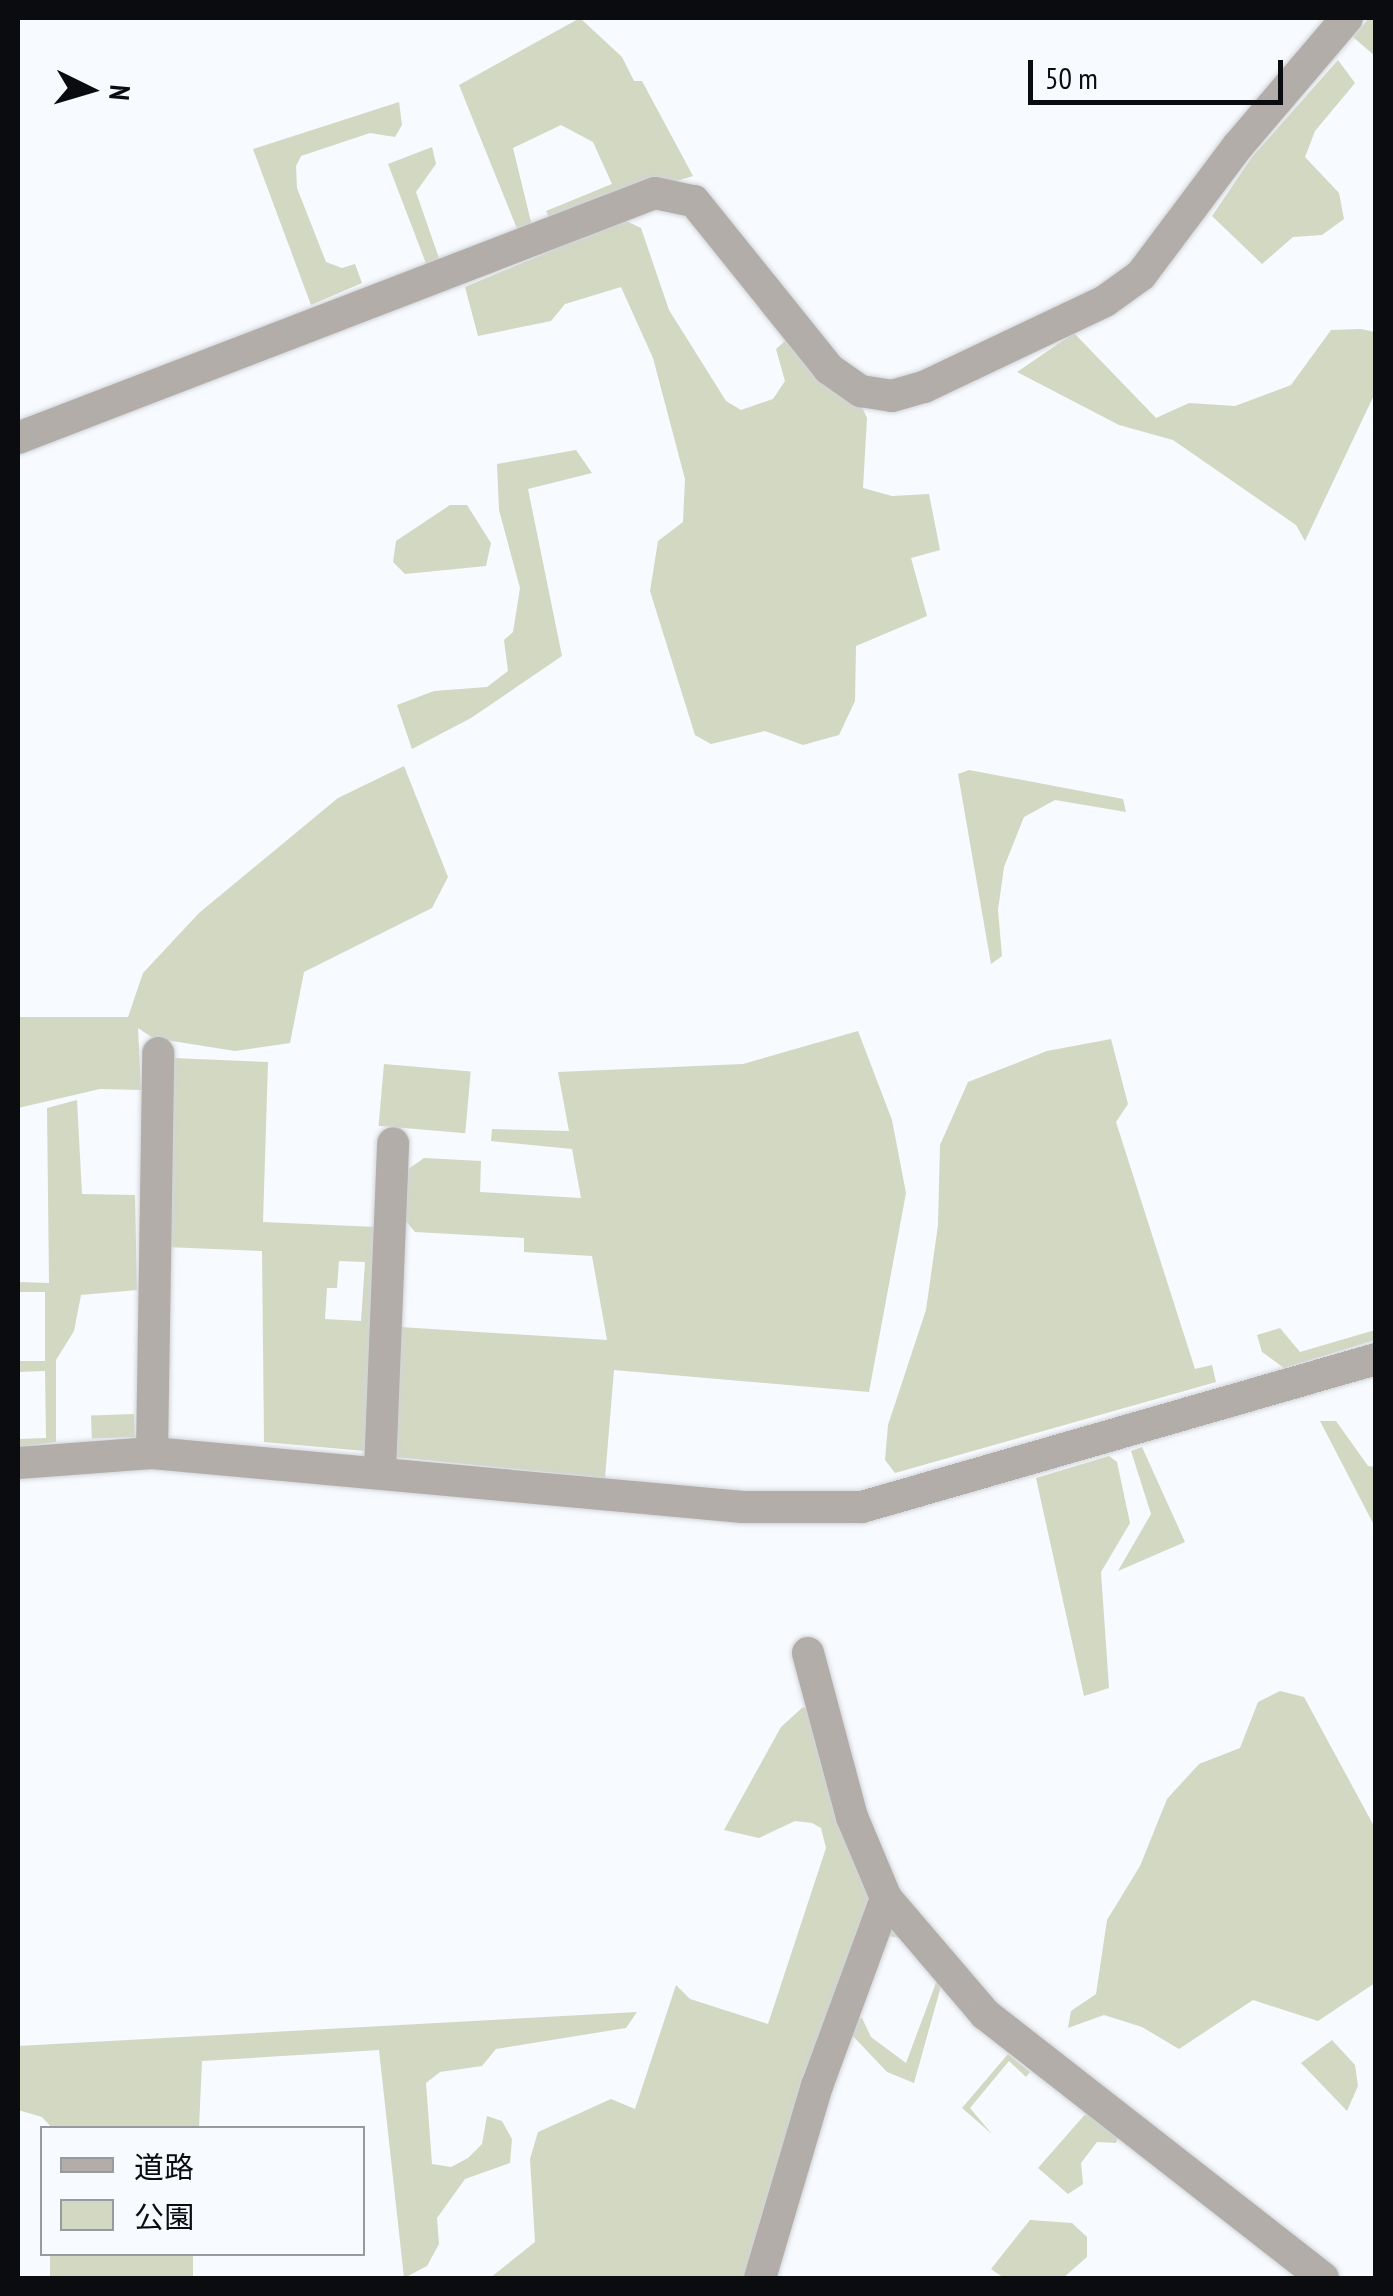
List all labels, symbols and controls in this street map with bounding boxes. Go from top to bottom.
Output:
north arrow [40,40,140,140]
scale bar [1033,40,1288,102]
text: 50 m [1045,58,1098,97]
text: N [101,84,139,102]
legend [40,2126,365,2256]
text: 道路 [134,2147,194,2186]
text: 公園 [134,2197,194,2236]

